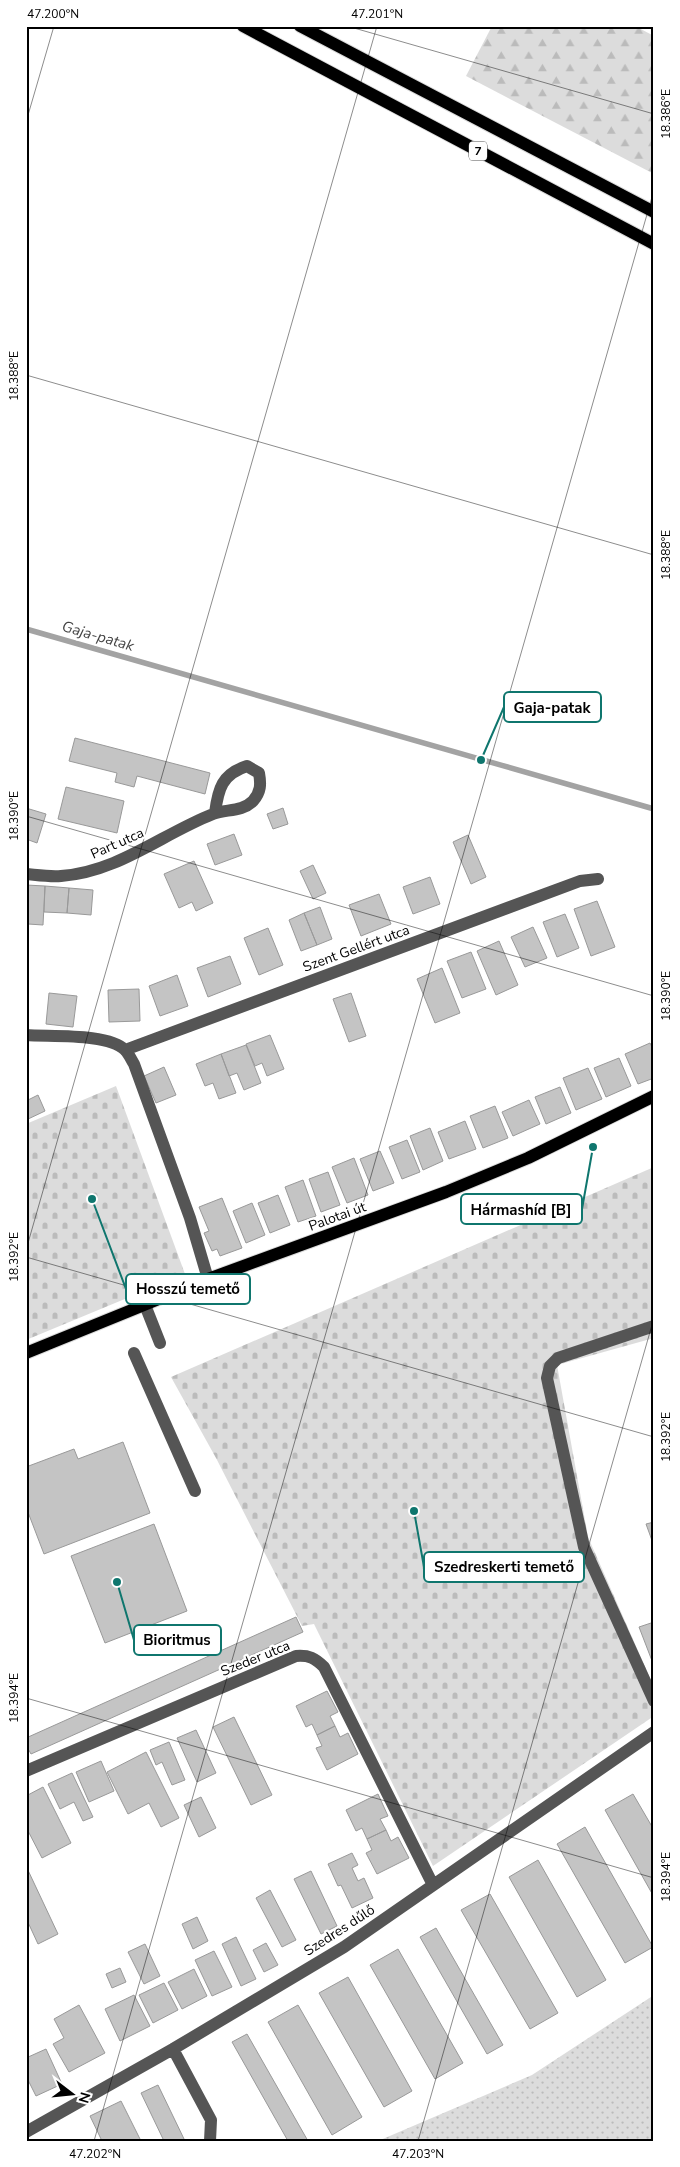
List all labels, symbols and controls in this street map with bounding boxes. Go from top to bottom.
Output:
text: 47.200°N [27,6,79,22]
text: 47.201°N [351,6,403,22]
text: 18.386°E [658,89,674,139]
road number: 7 [469,142,487,160]
text: 18.388°E [6,351,22,401]
text: 18.388°E [658,530,674,580]
water label: Gaja-patak [60,616,137,656]
callout: Gaja-patak [504,692,601,722]
text: Gaja-patak [513,698,591,718]
text: 18.390°E [6,791,22,841]
street label: Part utca [88,823,147,864]
street label: Szent Gellért utca [300,920,412,977]
text: 18.390°E [658,971,674,1021]
callout: Hármashíd [B] [461,1194,582,1224]
street label: Palotai út [306,1197,369,1236]
text: Hármashíd [B] [471,1200,571,1220]
text: 18.392°E [6,1232,22,1282]
callout: Hosszú temető [126,1274,250,1304]
text: Hosszú temető [136,1279,240,1299]
text: 18.392°E [658,1412,674,1462]
callout: Szedreskerti temető [424,1552,584,1582]
text: Szedreskerti temető [434,1557,574,1577]
callout: Bioritmus [134,1625,221,1655]
text: Bioritmus [143,1630,211,1650]
street label: Szeder utca [218,1636,293,1681]
text: 18.394°E [6,1673,22,1723]
text: 18.394°E [658,1852,674,1902]
street label: Szedres dűlő [300,1900,379,1960]
north arrow [48,2070,98,2120]
text: N [73,2090,95,2105]
text: 47.202°N [69,2146,121,2162]
text: 47.203°N [392,2146,444,2162]

